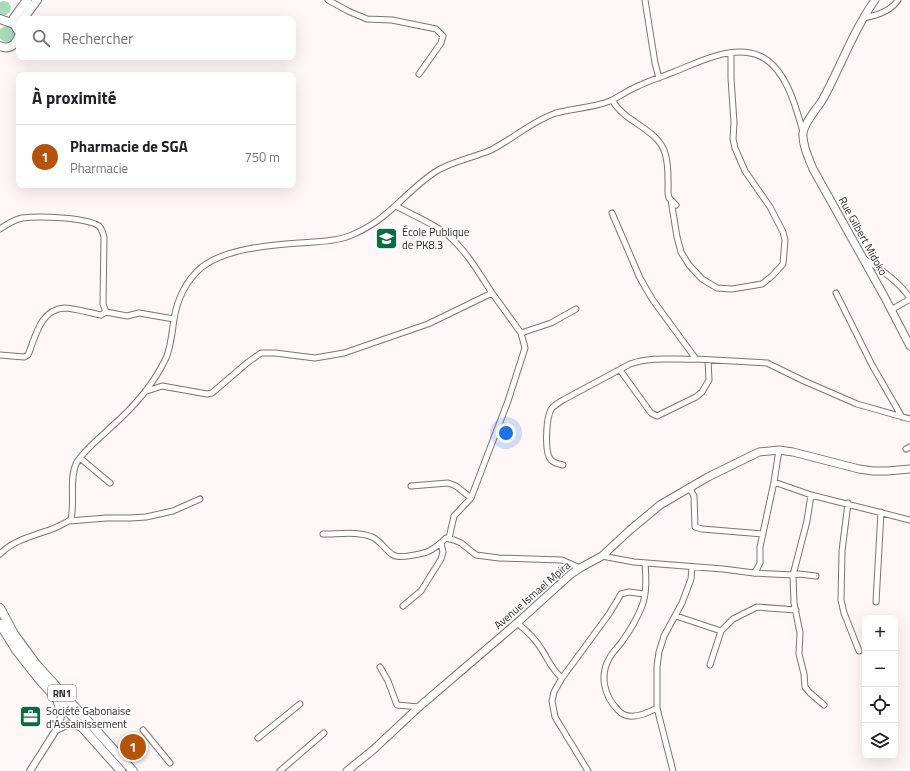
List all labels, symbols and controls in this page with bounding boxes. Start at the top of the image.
search box [16,16,296,60]
icon: search [30,27,52,49]
text: Rechercher [62,27,133,50]
text: À proximité [32,85,116,111]
text: Pharmacie de SGA [70,135,188,158]
text: 1 [41,147,49,167]
text: 750 m [244,147,280,167]
text: Pharmacie [70,158,128,178]
street label: Rue Gilbert Midoko [835,194,891,278]
place label: École Publique de PK8.3 [402,224,470,253]
school or university icon: École Publique de PK8.3 [374,225,400,251]
your location [496,423,516,443]
street label: Avenue Ismael Mpira [490,557,574,633]
map controls [862,615,898,759]
button: + [862,615,898,651]
button: − [862,651,898,687]
road number: RN1 [48,685,76,701]
button: locate [862,687,898,723]
place label: Société Gabonaise d'Assainissement [46,703,131,732]
office icon: Société Gabonaise d'Assainissement [17,704,43,730]
button: layers [862,723,898,759]
pin: 1 [120,732,146,762]

